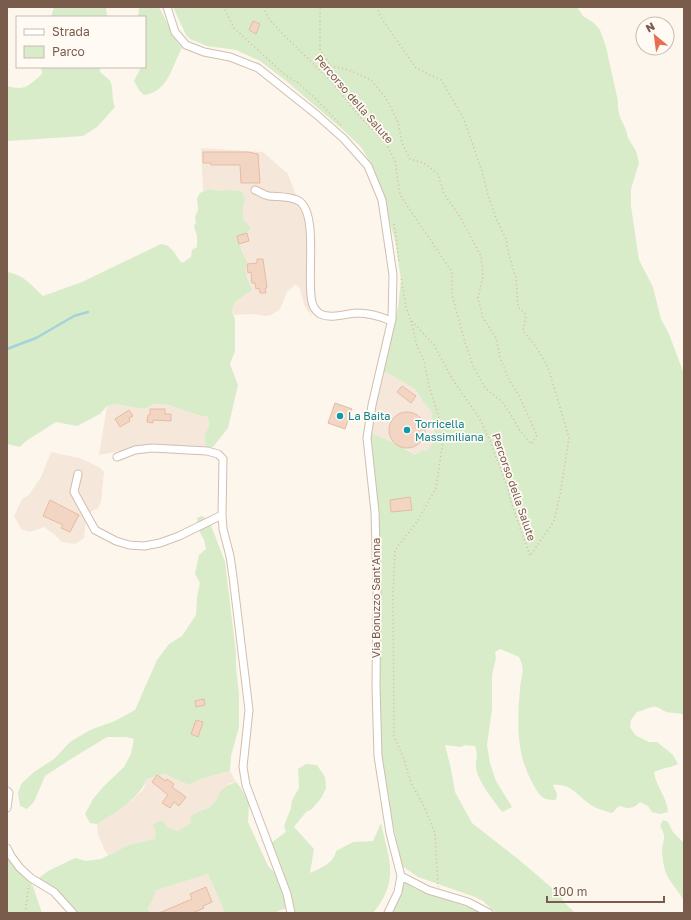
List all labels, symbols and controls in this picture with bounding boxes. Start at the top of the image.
legend [16,16,146,68]
north arrow [635,16,675,56]
text: N [643,19,657,35]
text: Strada [52,24,90,39]
text: Parco [52,44,85,59]
street label: Percorso della Salute [312,52,396,146]
place label: La Baita [348,409,391,422]
marker: La Baita [335,411,345,421]
place label: Torricella Massimiliana [415,417,484,443]
marker: Torricella Massimiliana [402,425,412,435]
street label: Percorso della Salute [490,431,539,542]
street label: Via Bonuzzo Sant'Anna [369,538,382,658]
scale bar [547,878,664,904]
text: 100 m [553,884,587,899]

